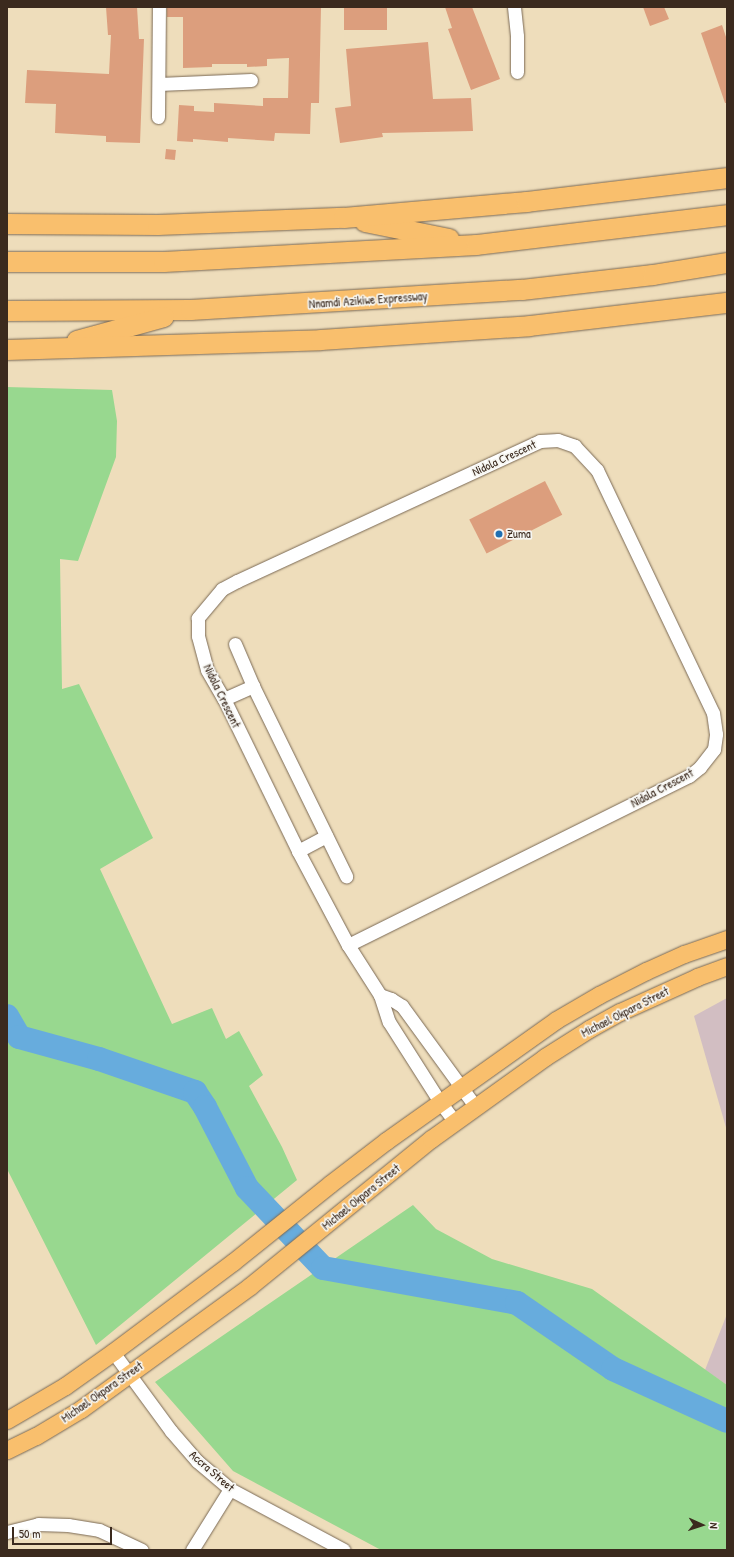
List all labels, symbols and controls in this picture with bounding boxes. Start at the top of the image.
street label: Nnamdi Azikiwe Expressway [308,289,428,311]
street label: Nidola Crescent [470,437,538,479]
place label: Zuma [507,527,531,541]
marker: Zuma [494,529,504,539]
street label: Nidola Crescent [200,662,244,730]
street label: Nidola Crescent [628,765,696,811]
street label: Michael Okpara Street [579,984,671,1040]
street label: Michael Okpara Street [319,1161,403,1233]
street label: Michael Okpara Street [58,1358,146,1426]
street label: Accra Street [186,1447,238,1495]
north arrow [682,1505,722,1545]
scale bar [14,1519,114,1545]
text: N [707,1522,721,1529]
text: 50 m [19,1525,40,1542]

